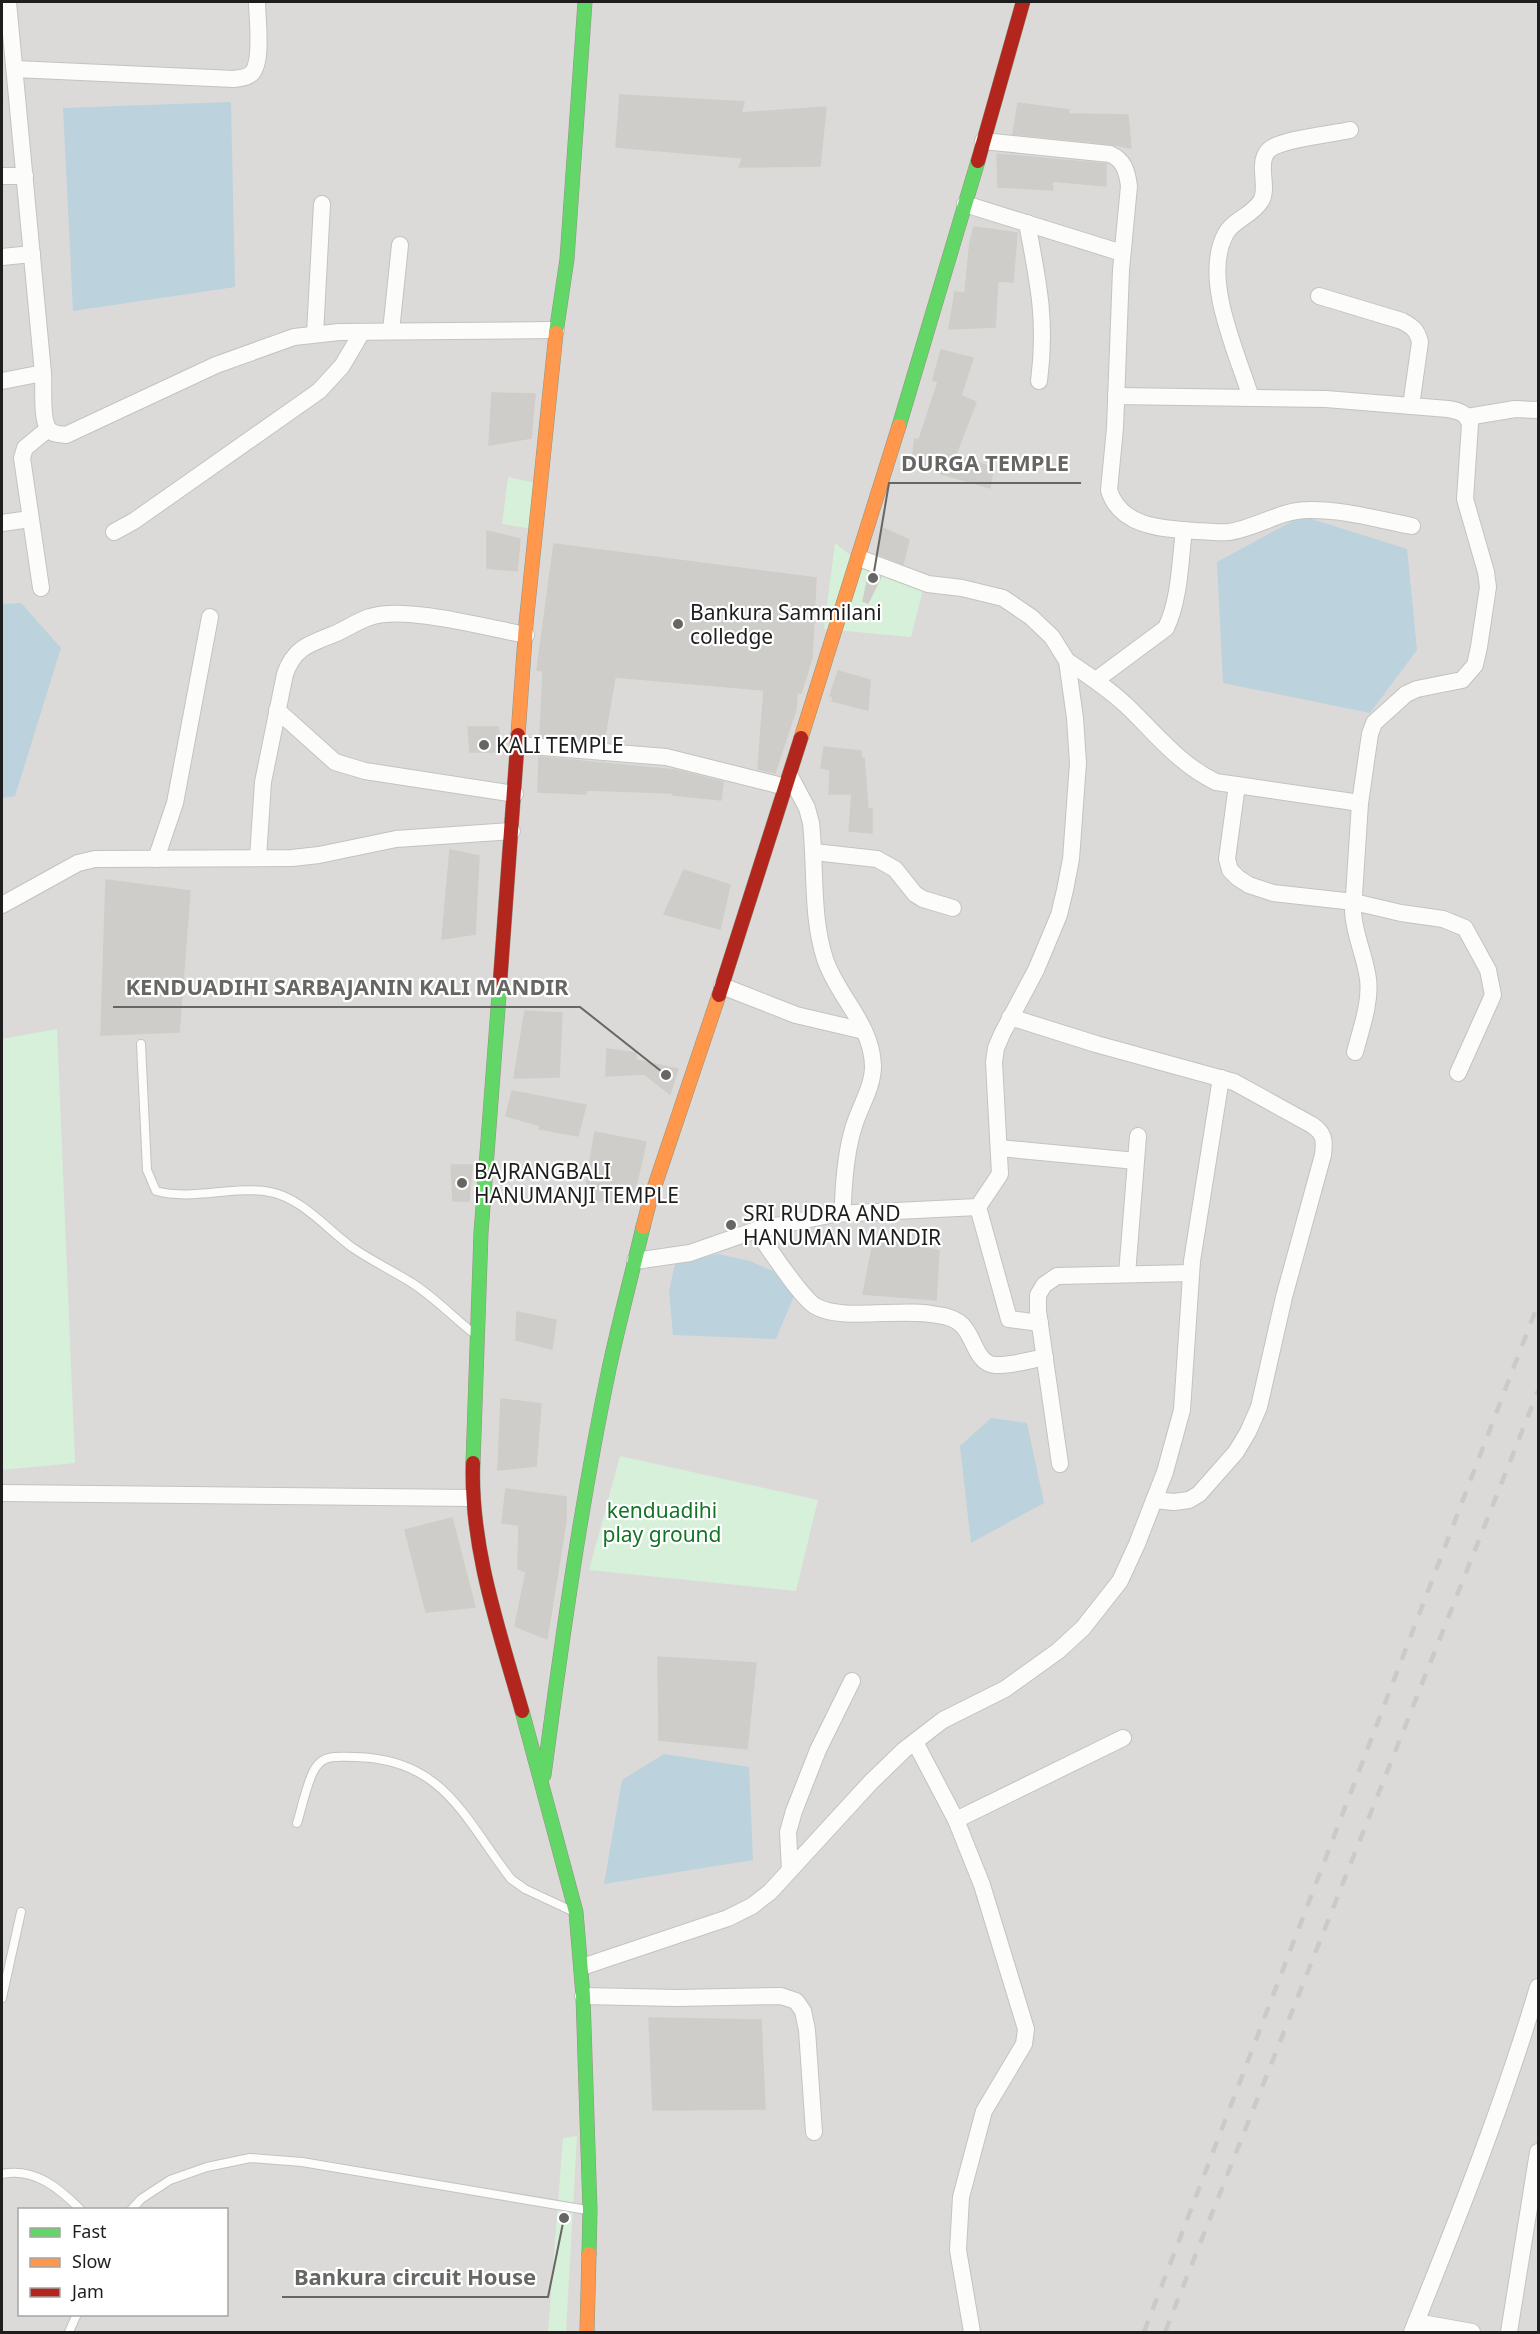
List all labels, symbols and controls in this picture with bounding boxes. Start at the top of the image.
callout: DURGA TEMPLE [889,443,1081,483]
text: DURGA TEMPLE [901,447,1069,477]
place label: Bankura Sammilani colledge [690,598,882,650]
marker: Bankura Sammilani colledge [671,617,685,631]
place label: KALI TEMPLE [496,731,624,759]
marker: KALI TEMPLE [477,738,491,752]
callout: KENDUADIHI SARBAJANIN KALI MANDIR [113,967,580,1007]
text: KENDUADIHI SARBAJANIN KALI MANDIR [126,971,569,1001]
place label: BAJRANGBALI HANUMANJI TEMPLE [474,1157,679,1209]
marker: BAJRANGBALI HANUMANJI TEMPLE [455,1176,469,1190]
place label: SRI RUDRA AND HANUMAN MANDIR [743,1199,941,1251]
marker: SRI RUDRA AND HANUMAN MANDIR [724,1218,738,1232]
park label: kenduadihi play ground [602,1496,722,1548]
legend [18,2208,228,2316]
text: Fast [72,2219,107,2243]
text: Slow [72,2249,111,2273]
callout: Bankura circuit House [282,2257,548,2297]
text: Bankura circuit House [294,2261,536,2291]
text: Jam [70,2279,104,2303]

